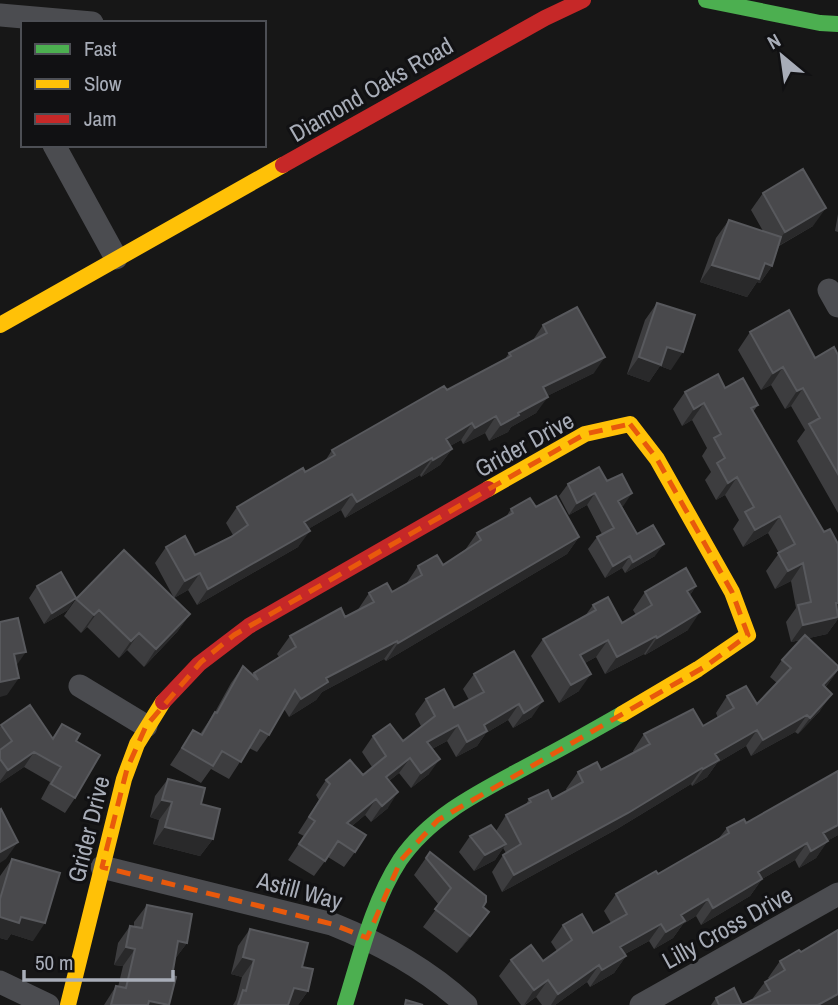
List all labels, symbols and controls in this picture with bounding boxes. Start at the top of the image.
legend [21,21,266,147]
north arrow [747,21,817,91]
text: N [763,27,785,55]
street label: Diamond Oaks Road [283,29,459,149]
text: Fast [84,34,117,63]
text: Slow [84,69,122,98]
text: Jam [84,104,117,133]
street label: Grider Drive [469,404,579,484]
street label: Grider Drive [59,773,117,885]
street label: Astill Way [253,863,346,917]
street label: Lilly Cross Drive [656,878,798,976]
scale bar [24,939,173,983]
text: 50 m [35,948,73,977]

